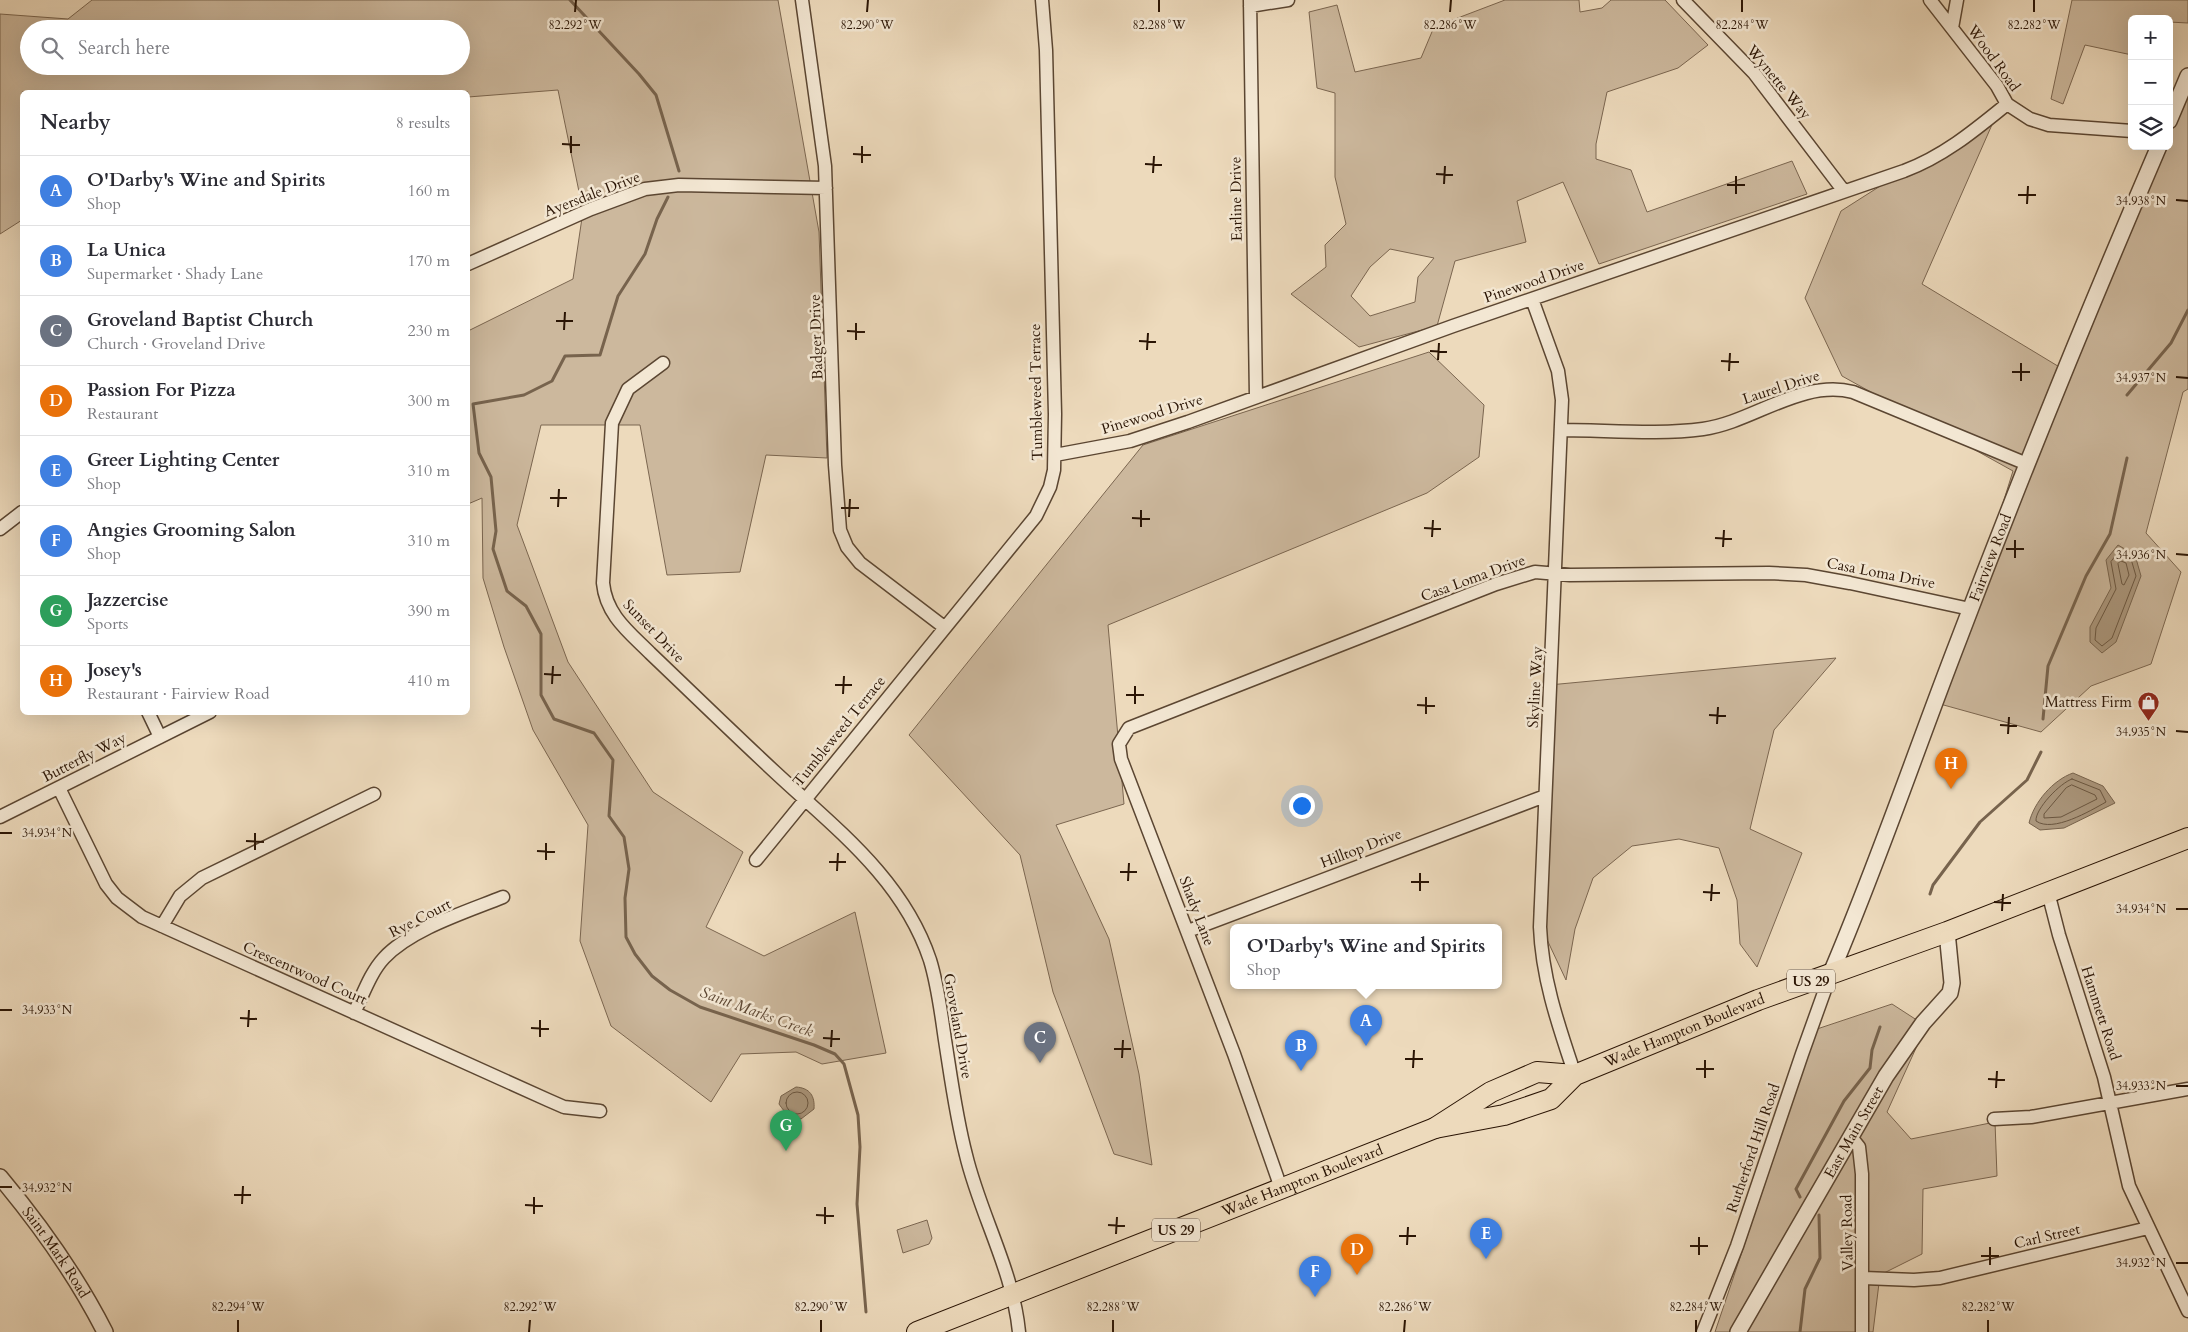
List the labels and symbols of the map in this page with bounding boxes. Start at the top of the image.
text: 82.292°W [548,17,602,33]
text: 82.290°W [840,17,894,33]
text: 82.288°W [1132,17,1186,33]
text: 82.286°W [1423,17,1477,33]
text: 82.284°W [1715,17,1769,33]
text: 82.282°W [2007,17,2061,33]
street label: Wood Road [1962,20,2025,95]
street label: Wynette Way [1741,40,1816,123]
street label: Earline Drive [1225,156,1247,242]
street label: Ayersdale Drive [541,166,643,221]
text: 34.938°N [2116,193,2167,209]
street label: Pinewood Drive [1481,254,1587,308]
street label: Badger Drive [805,294,827,380]
street label: Tumbleweed Terrace [1025,323,1047,461]
street label: Laurel Drive [1740,365,1822,409]
text: 34.937°N [2116,370,2167,386]
street label: Pinewood Drive [1099,389,1205,439]
street label: Fairview Road [1964,511,2016,604]
text: 34.936°N [2116,547,2167,563]
street label: Casa Loma Drive [1418,550,1528,606]
street label: Casa Loma Drive [1825,553,1937,593]
street label: Sunset Drive [619,595,690,667]
street label: Skyline Way [1523,646,1547,728]
street label: Tumbleweed Terrace [788,671,890,791]
shop icon: Mattress Firm [2136,690,2160,721]
place label: Mattress Firm [2045,692,2132,712]
text: 34.935°N [2116,724,2167,740]
street label: Butterfly Way [39,727,129,787]
pin: H [1935,748,1967,789]
your location [1289,793,1315,819]
street label: Hilltop Drive [1317,823,1405,873]
text: 34.934°N [22,825,73,841]
street label: Shady Lane [1175,873,1219,949]
street label: Rye Court [386,894,455,942]
text: 34.934°N [2116,901,2167,917]
street label: Crescentwood Court [240,937,370,1009]
street label: Hammett Road [2076,963,2126,1063]
road number: US 29 [1787,969,1835,992]
street label: Groveland Drive [939,972,977,1081]
water label: Saint Marks Creek [697,981,817,1043]
street label: Wade Hampton Boulevard [1600,988,1767,1072]
text: 34.933°N [22,1002,73,1018]
pin: A [1350,1005,1382,1046]
pin: C [1024,1022,1056,1063]
pin: B [1285,1030,1317,1071]
text: 34.933°N [2116,1078,2167,1094]
street label: Rutherford Hill Road [1721,1081,1785,1215]
street label: East Main Street [1819,1082,1888,1182]
pin: G [770,1110,802,1151]
street label: Wade Hampton Boulevard [1218,1140,1386,1221]
text: 34.932°N [22,1180,73,1196]
street label: Valley Road [1836,1194,1858,1272]
street label: Saint Mark Road [18,1203,94,1302]
road number: US 29 [1152,1218,1200,1242]
pin: E [1470,1218,1502,1259]
street label: Carl Street [2012,1219,2082,1253]
pin: D [1341,1234,1373,1275]
text: 34.932°N [2116,1255,2167,1271]
pin: F [1299,1256,1331,1297]
text: 82.294°W [211,1299,265,1315]
text: 82.292°W [503,1299,557,1315]
text: 82.290°W [794,1299,848,1315]
text: 82.288°W [1086,1299,1140,1315]
text: 82.286°W [1378,1299,1432,1315]
text: 82.284°W [1669,1299,1723,1315]
text: 82.282°W [1961,1299,2015,1315]

